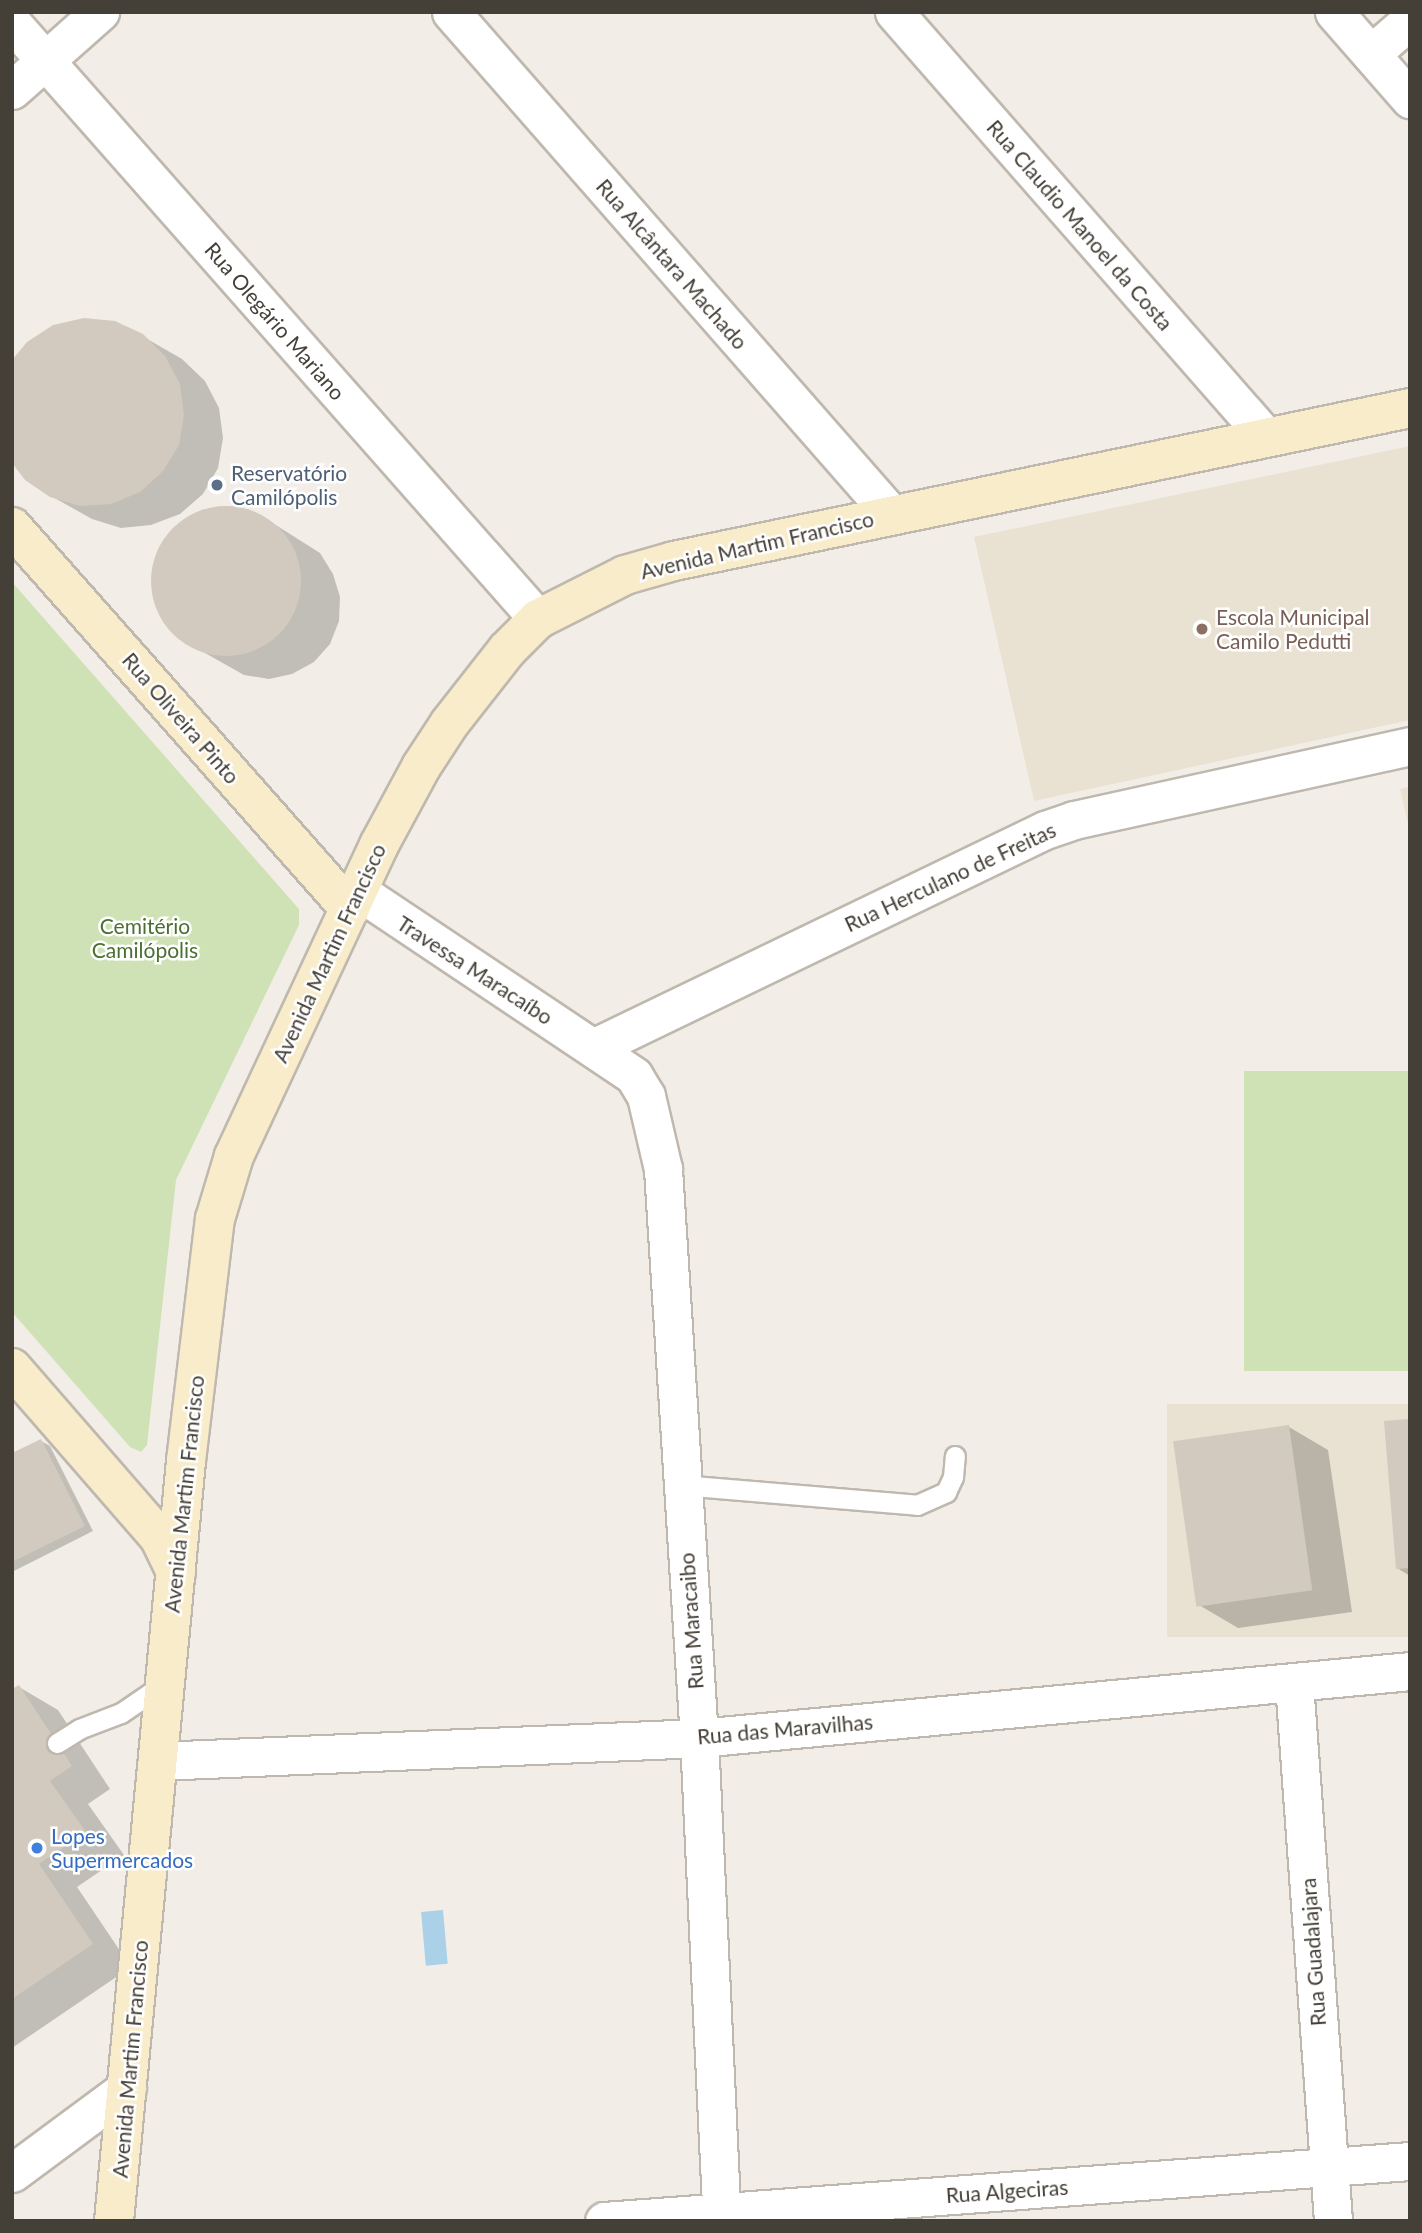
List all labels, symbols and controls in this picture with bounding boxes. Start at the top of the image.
street label: Rua Claudio Manoel da Costa [982,115,1178,335]
street label: Rua Alcântara Machado [591,173,753,355]
street label: Rua Olegário Mariano [200,237,350,405]
place label: Reservatório Camilópolis [231,460,347,510]
marker: Reservatório Camilópolis [209,477,225,493]
street label: Avenida Martim Francisco [638,506,876,584]
place label: Escola Municipal Camilo Pedutti [1216,604,1370,654]
marker: Escola Municipal Camilo Pedutti [1194,621,1210,637]
street label: Rua Oliveira Pinto [117,647,245,789]
street label: Rua Herculano de Freitas [840,817,1060,937]
street label: Avenida Martim Francisco [267,840,391,1066]
street label: Travessa Maracaíbo [392,910,558,1030]
park label: Cemitério Camilópolis [92,913,198,963]
street label: Avenida Martim Francisco [159,1374,209,1614]
street label: Rua Maracaibo [674,1552,708,1690]
street label: Rua das Maravilhas [696,1709,874,1749]
place label: Lopes Supermercados [51,1823,193,1873]
marker: Lopes Supermercados [29,1840,45,1856]
street label: Rua Guadalajara [1295,1877,1331,2027]
street label: Avenida Martim Francisco [107,1939,153,2179]
street label: Rua Algeciras [945,2174,1069,2208]

